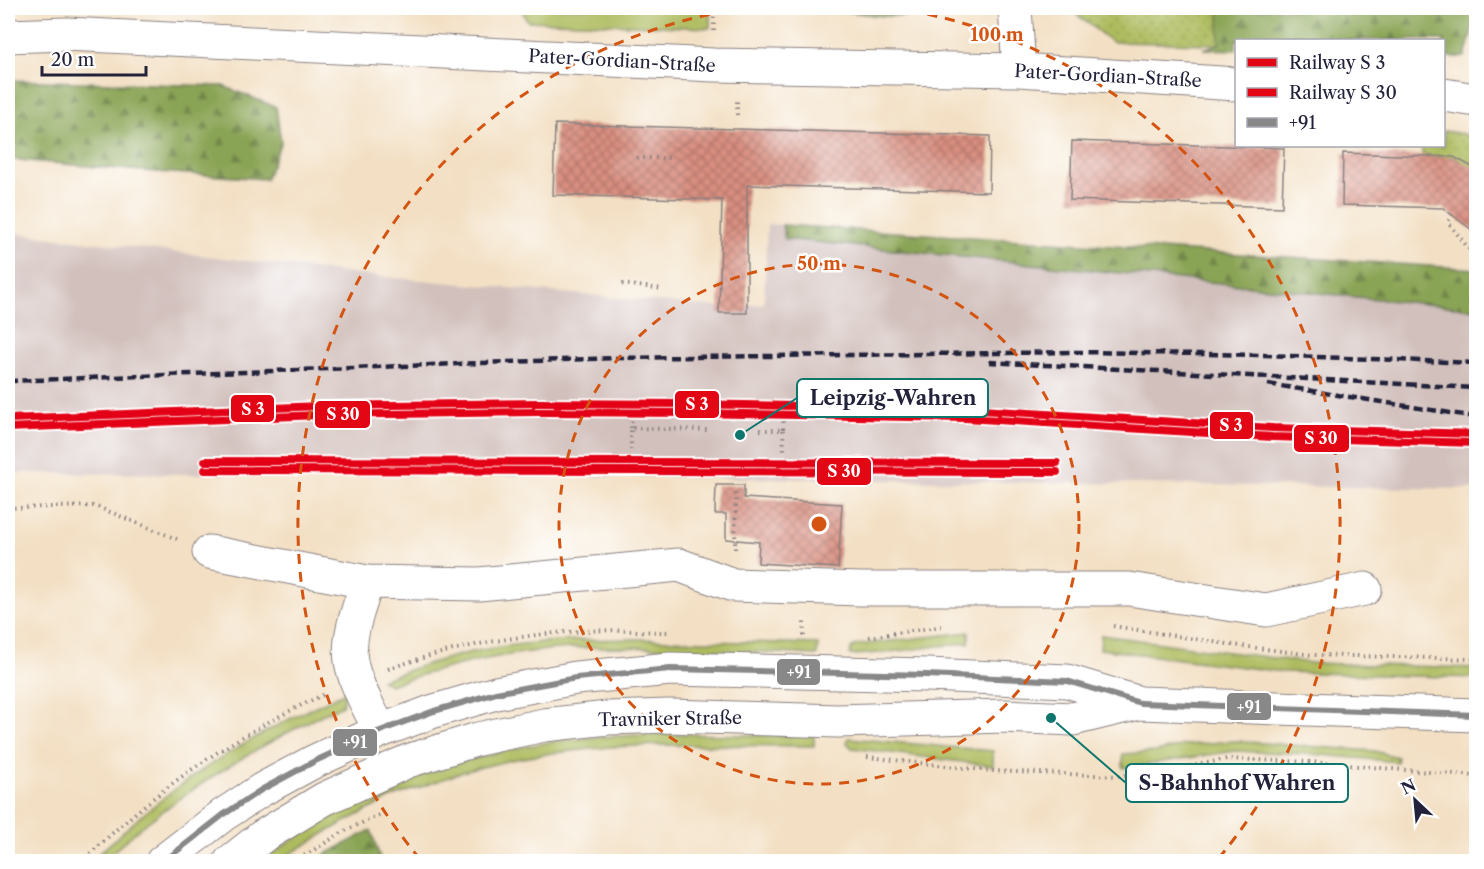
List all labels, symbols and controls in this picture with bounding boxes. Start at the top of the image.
text: 100 m [970,24,1024,46]
scale bar [42,39,146,77]
legend [1235,39,1445,147]
street label: Pater-Gordian-Straße [528,45,716,77]
text: 20 m [51,49,95,71]
text: Railway S 3 [1289,52,1385,74]
street label: Pater-Gordian-Straße [1014,60,1202,92]
text: Railway S 30 [1289,82,1397,104]
text: +91 [1289,112,1316,134]
text: 50 m [797,253,841,275]
callout: Leipzig-Wahren [797,379,988,417]
text: Leipzig-Wahren [810,386,977,410]
line badge: S 3 [674,390,720,419]
line badge: S 3 [230,394,275,423]
text: S 3 [685,394,709,414]
text: S 3 [241,399,265,419]
line badge: S 30 [314,400,371,429]
text: S 30 [326,404,360,424]
line badge: S 3 [1209,411,1254,440]
text: S 3 [1219,415,1243,435]
line badge: S 30 [1293,424,1350,453]
text: S 30 [1304,428,1338,448]
line badge: S 30 [816,457,872,486]
text: S 30 [827,461,861,481]
centre of rings [809,514,829,534]
line badge: +91 [776,658,821,686]
text: +91 [787,662,812,682]
line badge: +91 [1226,692,1272,721]
text: +91 [1237,697,1262,717]
street label: Travniker Straße [598,707,742,731]
line badge: +91 [332,728,378,757]
text: +91 [343,732,368,752]
callout: S-Bahnhof Wahren [1126,764,1348,802]
north arrow [1385,770,1445,830]
text: S-Bahnhof Wahren [1139,771,1336,795]
text: N [1398,774,1419,799]

